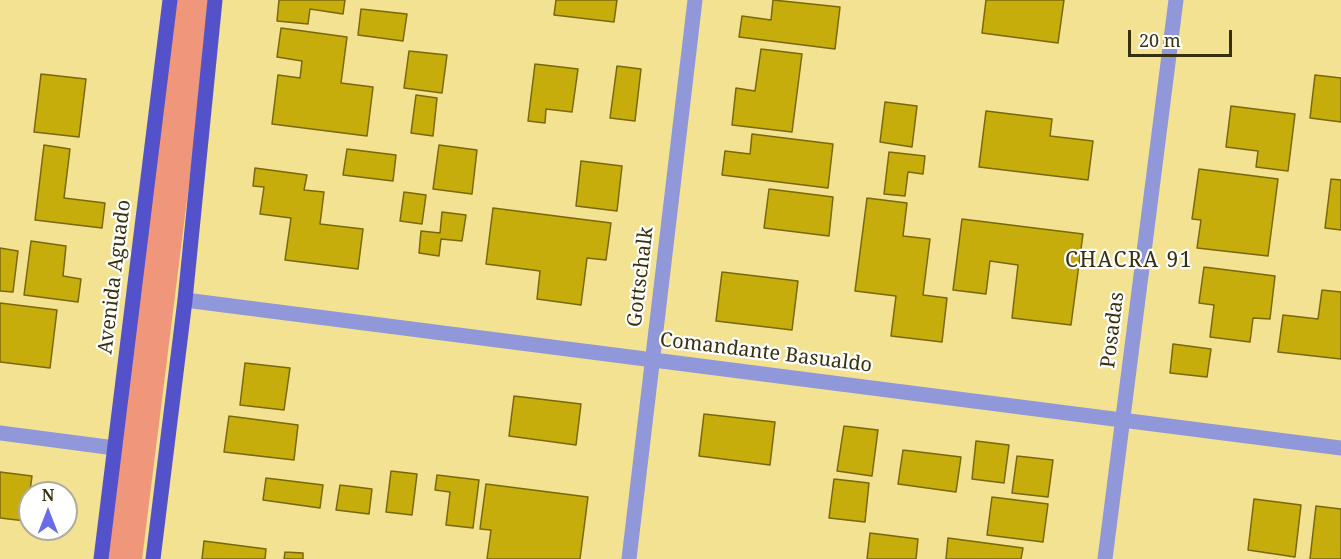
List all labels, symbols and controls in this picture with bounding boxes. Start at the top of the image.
scale bar [1131,18,1234,56]
text: 20 m [1139,28,1181,52]
street label: Avenida Aguado [94,198,136,356]
street label: Gottschalk [623,226,659,328]
district label: CHACRA 91 [1065,248,1193,274]
street label: Posadas [1096,291,1130,369]
street label: Comandante Basualdo [659,328,873,378]
north arrow [18,481,78,541]
text: N [42,484,54,506]

